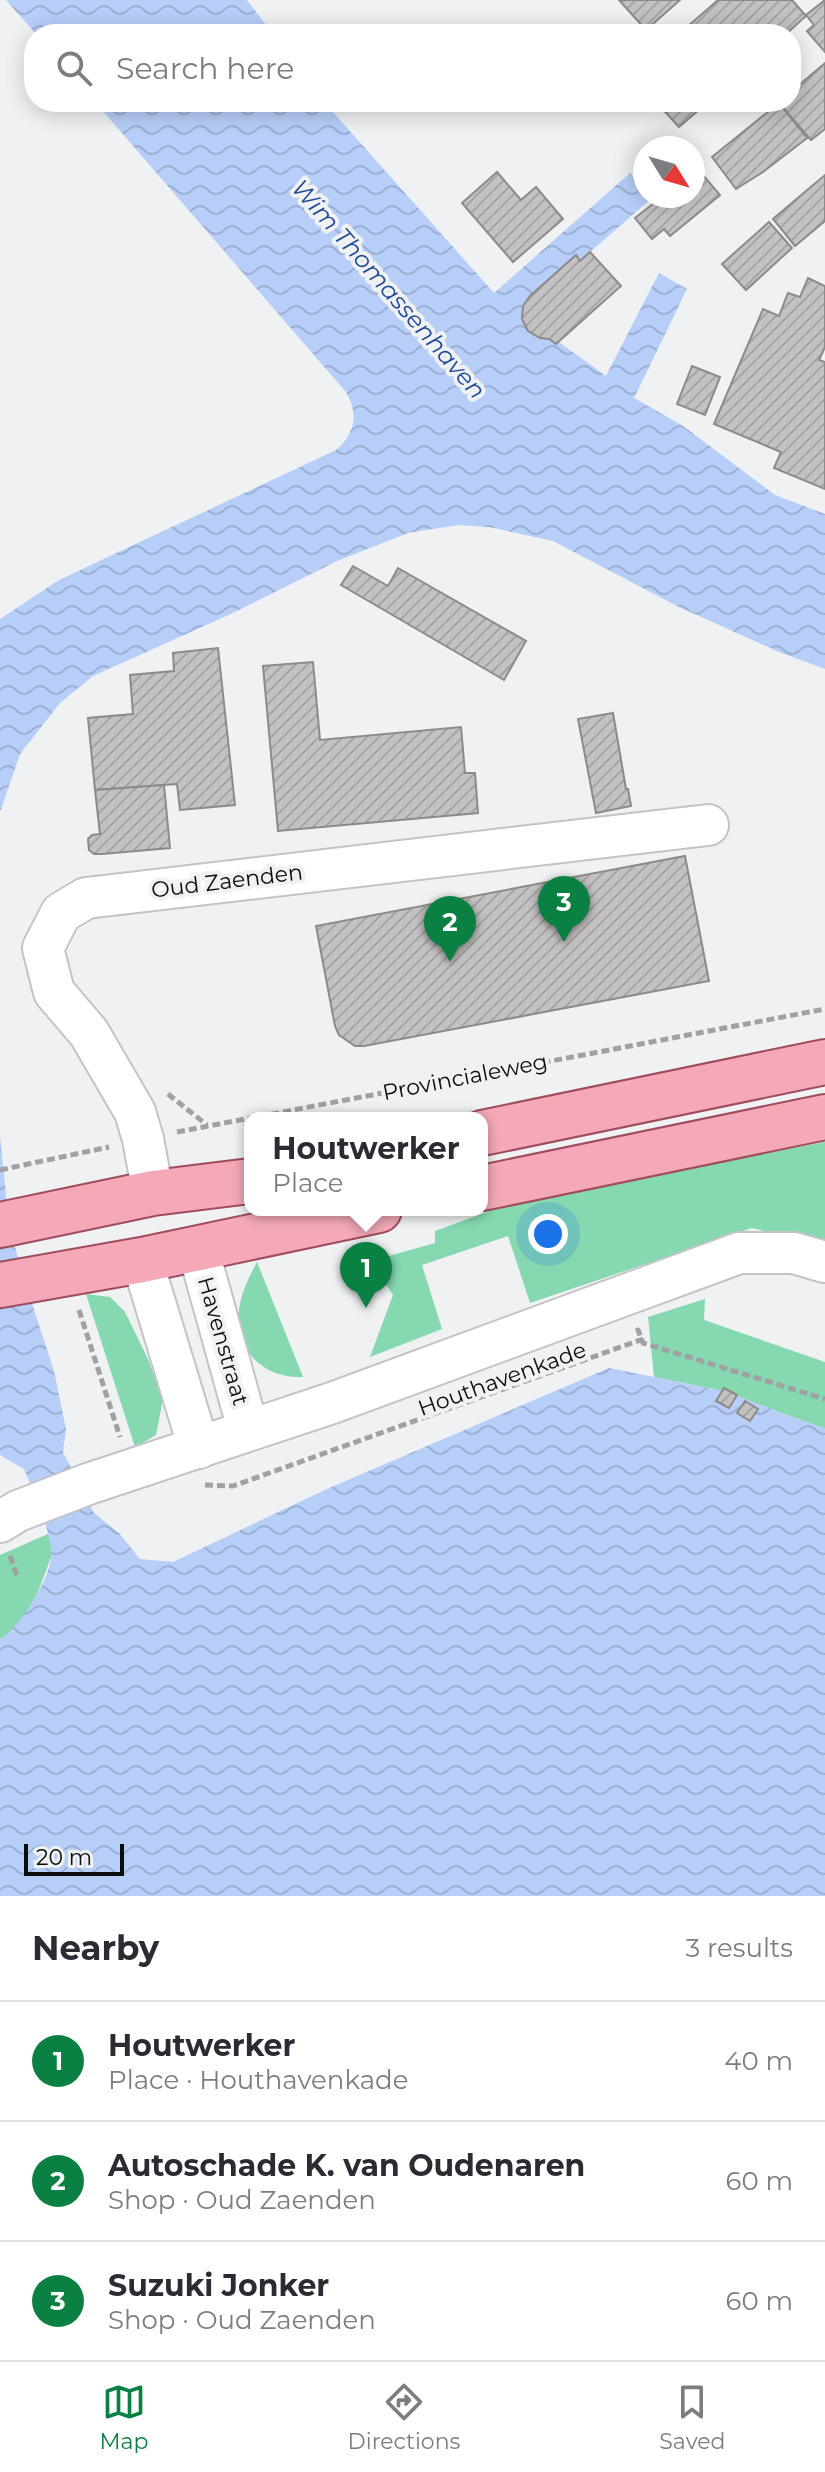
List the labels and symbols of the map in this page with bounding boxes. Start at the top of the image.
north arrow [633,136,705,208]
water label: Wim Thomassenhaven [286,174,492,404]
street label: Oud Zaenden [150,858,304,904]
pin: 3 [538,876,590,942]
pin: 2 [424,896,476,962]
street label: Provincialeweg [380,1048,550,1106]
your location [528,1214,568,1254]
pin: 1 [340,1242,392,1308]
street label: Havenstraat [192,1273,254,1409]
street label: Houthavenkade [414,1336,590,1422]
scale bar [24,1840,124,1876]

